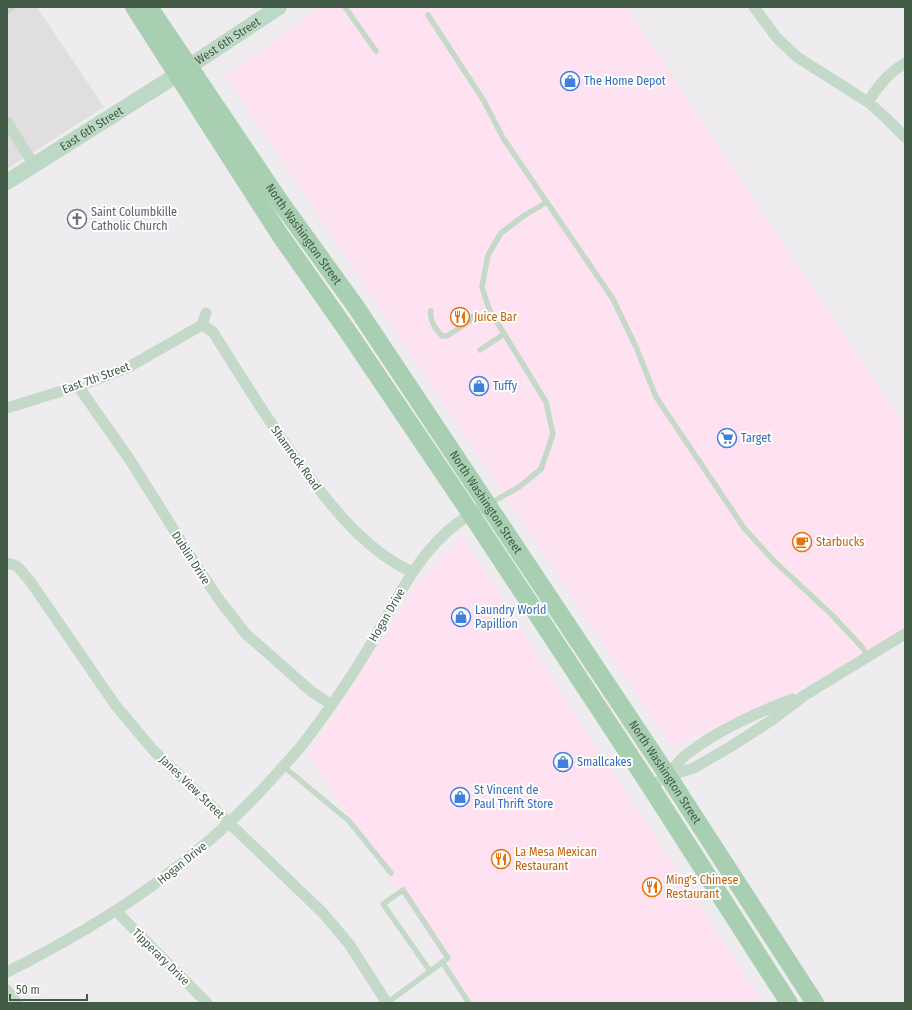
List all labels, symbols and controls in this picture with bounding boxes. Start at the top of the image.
street label: West 6th Street [192,14,263,67]
shop icon: The Home Depot [559,70,581,92]
place label: The Home Depot [584,74,666,88]
street label: East 6th Street [57,104,126,154]
street label: North Washington Street [263,181,345,287]
place label: Saint Columbkille Catholic Church [91,205,177,233]
church icon: Saint Columbkille Catholic Church [66,208,88,230]
restaurant icon: Juice Bar [449,306,471,328]
place label: Juice Bar [474,310,518,324]
street label: East 7th Street [60,359,132,397]
shop icon: Tuffy [468,375,490,397]
place label: Tuffy [493,379,518,393]
street label: Shamrock Road [268,423,324,493]
supermarket icon: Target [716,427,738,449]
place label: Target [741,431,771,445]
street label: North Washington Street [447,448,525,556]
street label: Dublin Drive [169,529,213,587]
cafe icon: Starbucks [791,531,813,553]
place label: Starbucks [816,535,864,549]
street label: Hogan Drive [366,586,408,644]
place label: Laundry World Papillion [475,603,546,631]
shop icon: Laundry World Papillion [450,606,472,628]
street label: North Washington Street [626,718,704,826]
shop icon: Smallcakes [552,751,574,773]
street label: Janes View Street [157,753,227,821]
place label: Smallcakes [577,755,632,769]
place label: St Vincent de Paul Thrift Store [474,783,553,811]
shop icon: St Vincent de Paul Thrift Store [449,786,471,808]
street label: Hogan Drive [154,839,210,887]
place label: La Mesa Mexican Restaurant [515,845,597,873]
restaurant icon: La Mesa Mexican Restaurant [490,848,512,870]
place label: Ming's Chinese Restaurant [666,873,738,901]
restaurant icon: Ming's Chinese Restaurant [641,876,663,898]
street label: Tipperary Drive [130,926,192,988]
scale bar [10,976,87,1002]
text: 50 m [16,983,40,997]

